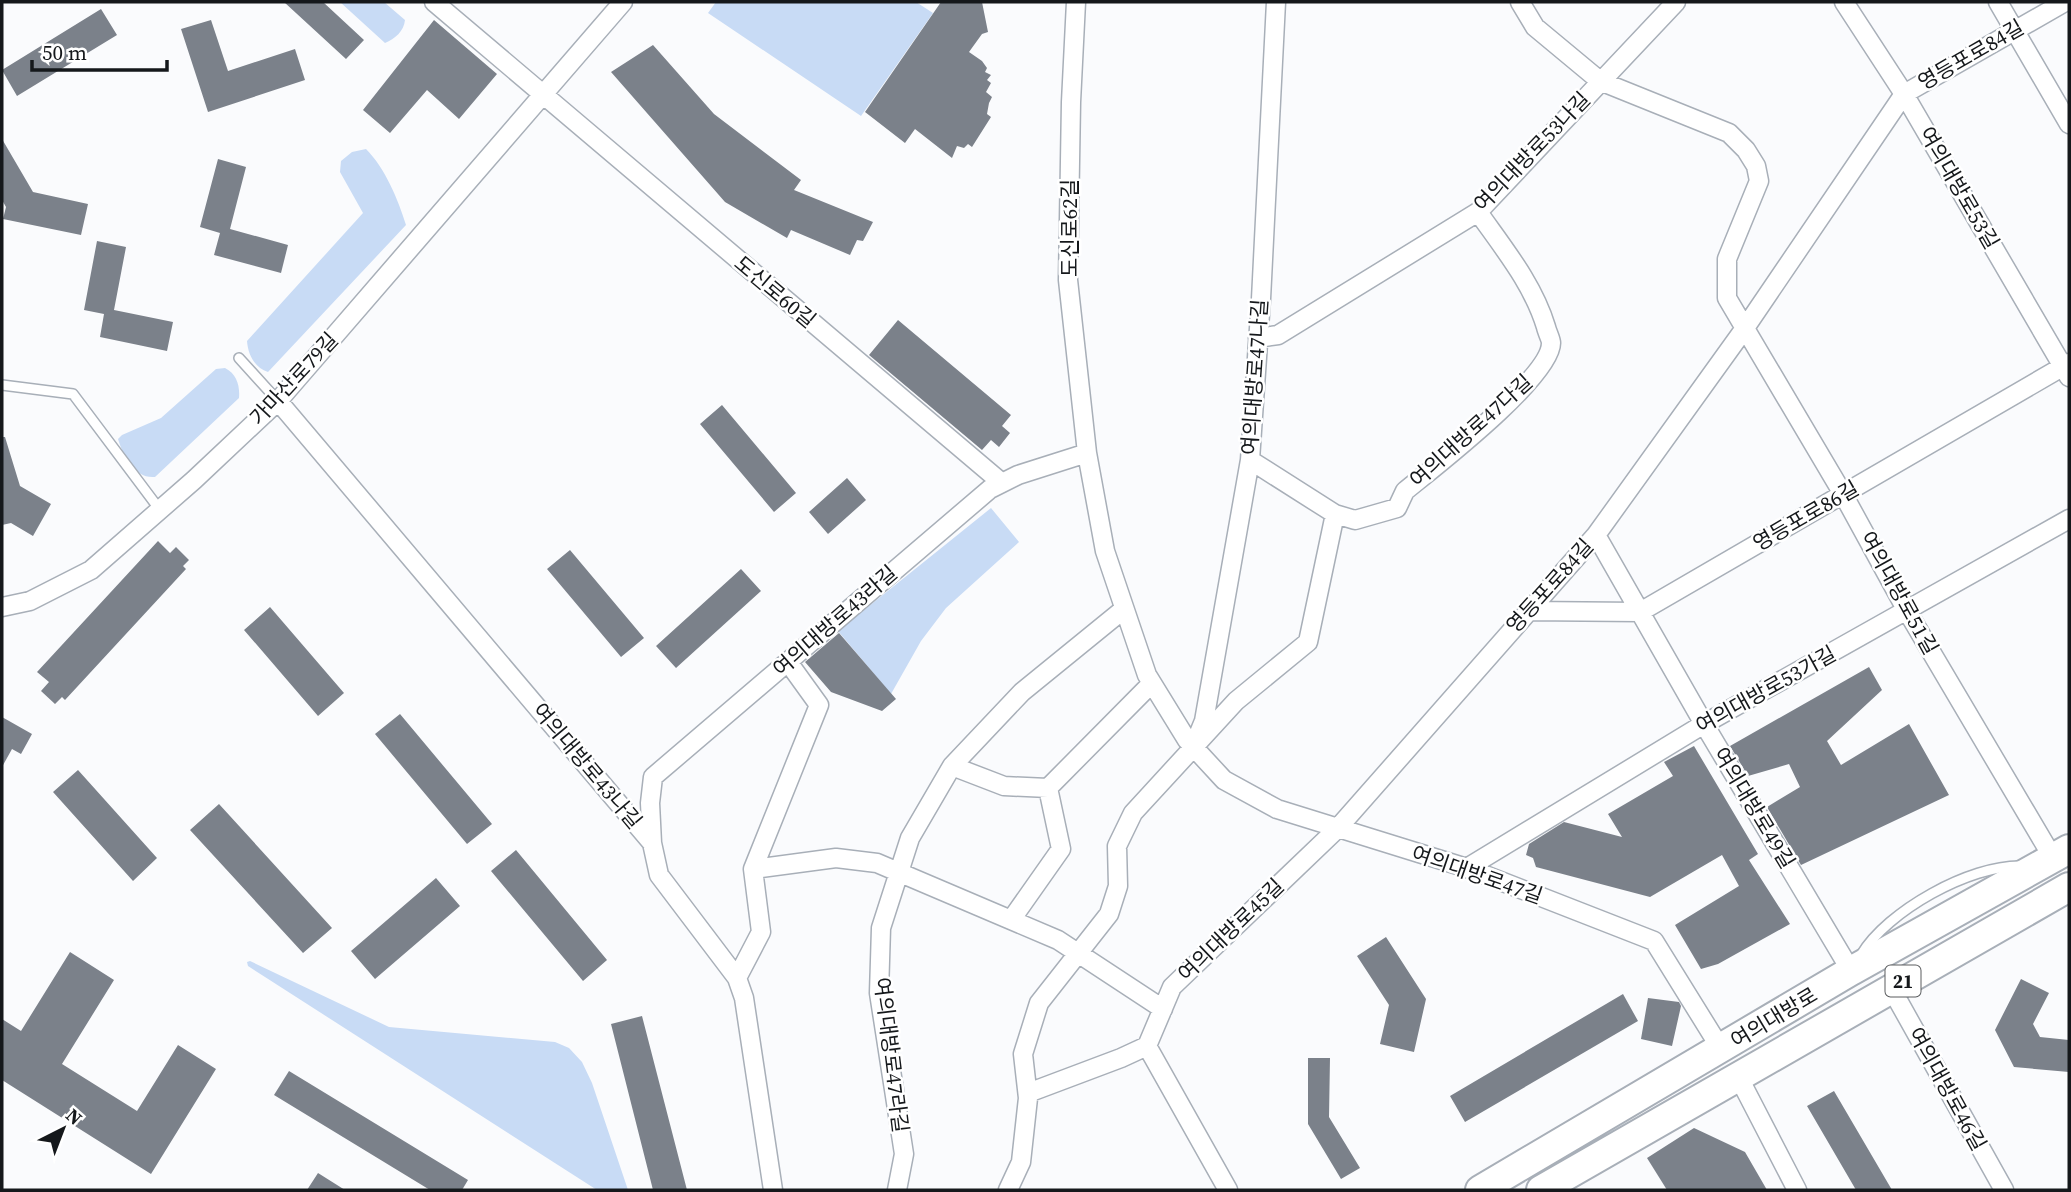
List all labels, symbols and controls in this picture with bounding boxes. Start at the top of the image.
street label: 영등포로84길 [1913,13,2029,97]
scale bar [32,28,166,72]
text: 50 m [42,38,87,67]
street label: 여의대방로53나길 [1467,85,1596,218]
street label: 여의대방로53길 [1913,121,2006,254]
street label: 도신로62길 [1055,179,1084,277]
street label: 도신로60길 [728,249,822,334]
street label: 여의대방로47나길 [1235,298,1274,456]
street label: 가마산로79길 [243,326,344,432]
street label: 여의대방로47다길 [1403,368,1538,494]
street label: 영등포로86길 [1748,474,1864,558]
street label: 여의대방로51길 [1854,526,1945,660]
street label: 영등포로84길 [1500,532,1600,639]
street label: 여의대방로43라길 [766,558,903,683]
street label: 여의대방로53가길 [1690,639,1841,740]
street label: 여의대방로43나길 [526,697,649,835]
street label: 여의대방로49길 [1707,742,1802,874]
street label: 여의대방로47길 [1408,839,1547,911]
street label: 여의대방로45길 [1171,872,1290,988]
road number: 21 [1885,965,1920,996]
street label: 여의대방로47라길 [868,976,915,1134]
street label: 여의대방로 [1725,980,1823,1055]
street label: 여의대방로46길 [1902,1022,1993,1156]
north arrow [28,1094,98,1164]
text: N [61,1102,88,1131]

